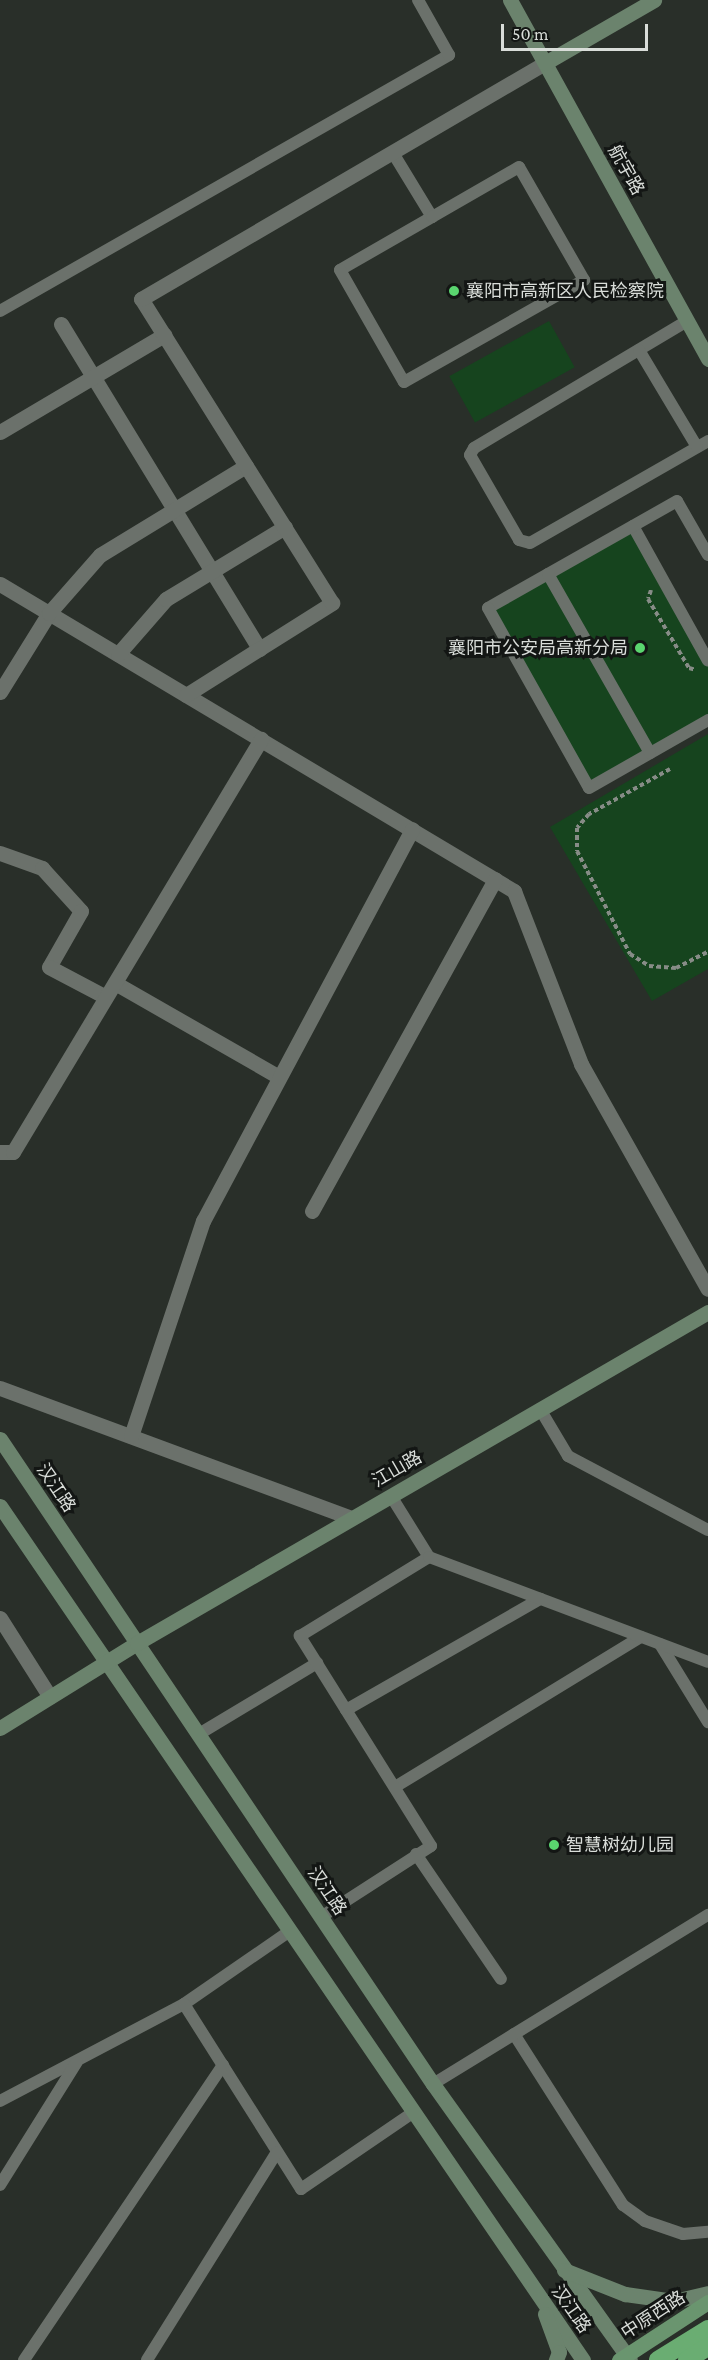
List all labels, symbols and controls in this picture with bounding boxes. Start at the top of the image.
scale bar [504,12,651,50]
text: 50 m [512,24,549,44]
street label: 航宇路 [603,141,649,199]
place label: 襄阳市高新区人民检察院 [466,280,664,302]
marker: 襄阳市高新区人民检察院 [447,284,461,298]
place label: 襄阳市公安局高新分局 [448,637,628,659]
marker: 襄阳市公安局高新分局 [633,641,647,655]
street label: 江山路 [368,1446,426,1492]
street label: 汉江路 [32,1460,80,1516]
place label: 智慧树幼儿园 [566,1834,674,1856]
marker: 智慧树幼儿园 [547,1838,561,1852]
street label: 汉江路 [303,1863,351,1919]
street label: 汉江路 [547,2281,595,2337]
street label: 中原西路 [617,2286,689,2344]

